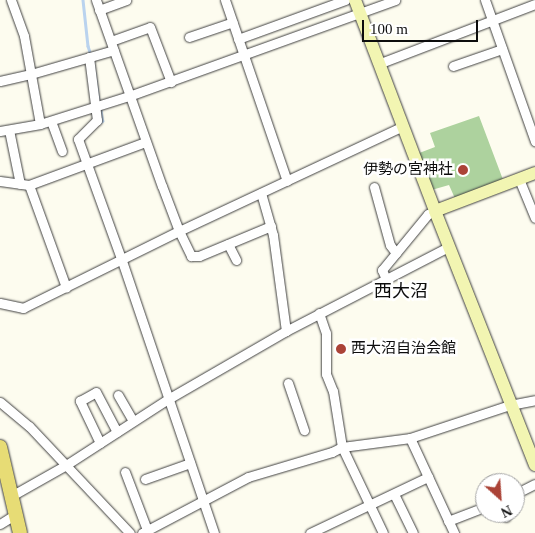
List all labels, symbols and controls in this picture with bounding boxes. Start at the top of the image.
scale bar [365,10,481,42]
text: 100 m [370,21,408,37]
place label: 伊勢の宮神社 [363,161,453,179]
marker: 伊勢の宮神社 [457,164,469,176]
district label: 西大沼 [374,280,428,302]
place label: 西大沼自治会館 [351,340,456,358]
marker: 西大沼自治会館 [335,343,347,355]
north arrow [475,473,525,523]
text: N [499,502,514,520]

